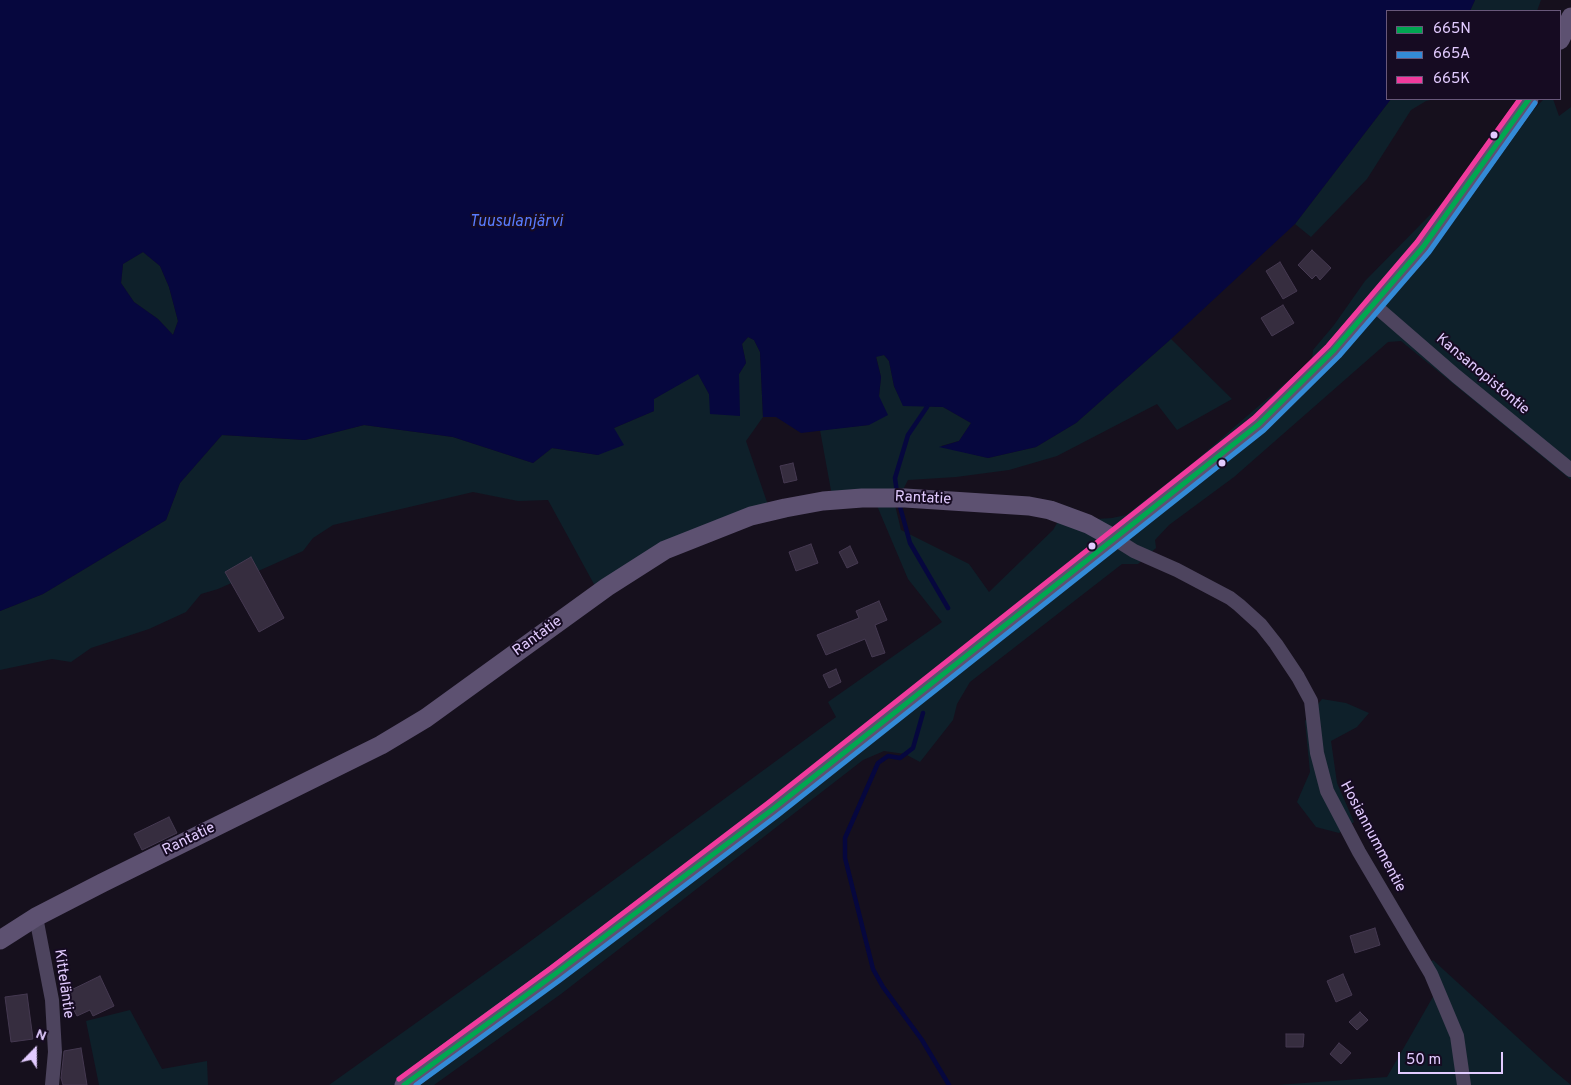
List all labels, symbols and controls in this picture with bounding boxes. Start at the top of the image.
legend [1386,10,1561,100]
text: 665N [1433,20,1471,39]
text: 665A [1433,45,1470,64]
text: 665K [1433,70,1470,89]
unlabelled marker [1489,130,1499,140]
water label: Tuusulanjärvi [469,213,563,233]
street label: Kansanopistontie [1432,331,1532,419]
unlabelled marker [1217,458,1227,468]
street label: Rantatie [894,489,952,509]
unlabelled marker [1087,541,1097,551]
street label: Rantatie [510,613,566,661]
street label: Hosiannummentie [1335,779,1409,895]
street label: Rantatie [160,820,218,860]
street label: Kitteläntie [49,948,77,1020]
north arrow [10,1025,60,1075]
text: N [33,1026,49,1045]
scale bar [1401,1042,1506,1074]
text: 50 m [1406,1051,1441,1070]

